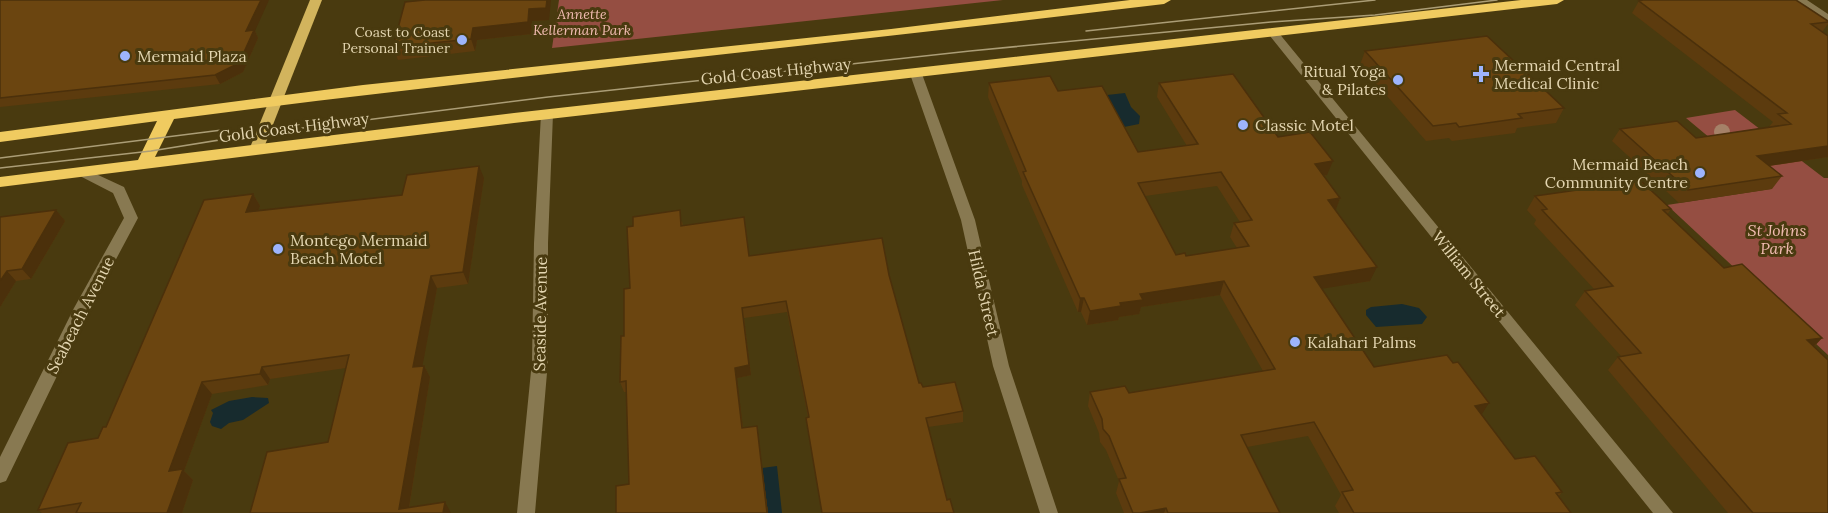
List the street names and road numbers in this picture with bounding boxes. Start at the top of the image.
street label: Gold Coast Highway [700,53,853,89]
street label: Gold Coast Highway [218,108,371,146]
street label: William Street [1428,227,1510,322]
street label: Hilda Street [964,248,1004,339]
street label: Seabeach Avenue [42,253,118,377]
street label: Seaside Avenue [529,256,551,371]

